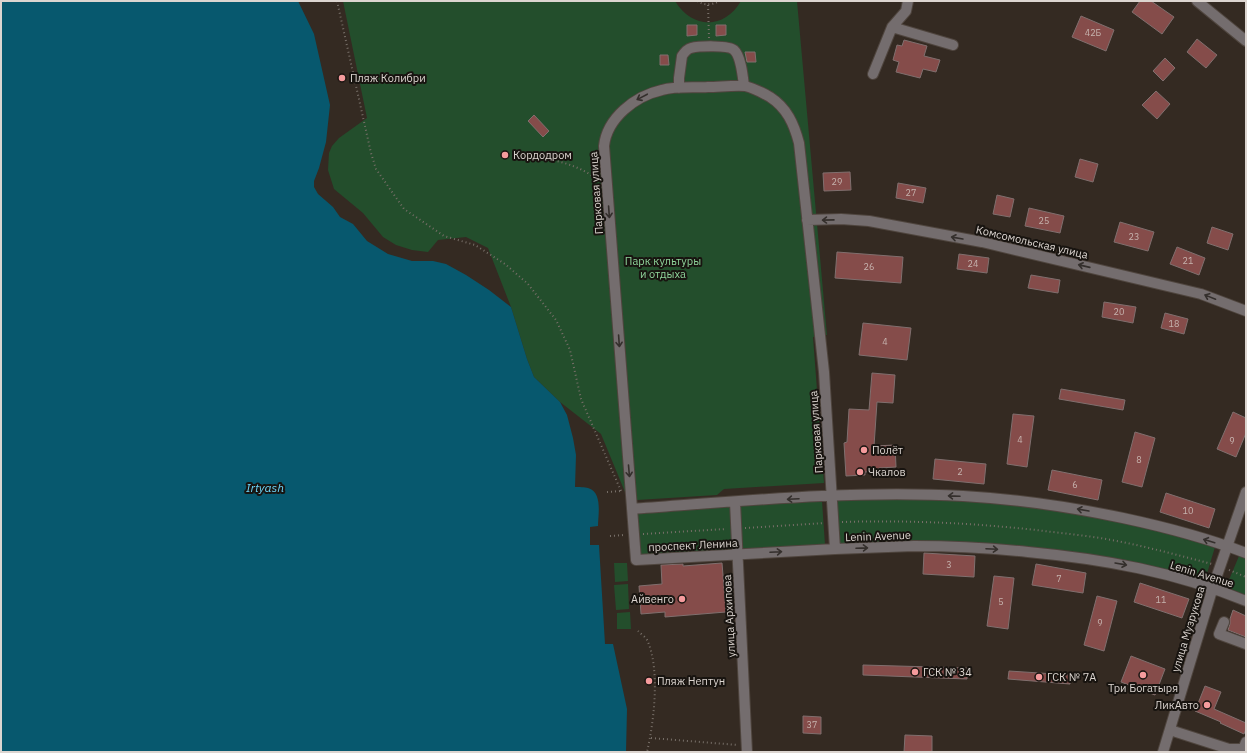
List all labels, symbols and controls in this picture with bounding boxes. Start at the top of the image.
house number: 42Б [1085,27,1102,38]
place label: Пляж Колибри [350,71,426,85]
marker: Пляж Колибри [337,73,347,83]
one-way arrow [636,94,648,102]
place label: Кордодром [513,148,572,162]
marker: Кордодром [500,150,510,160]
street label: Парковая улица [586,151,606,235]
house number: 29 [832,176,842,187]
house number: 27 [906,187,916,198]
one-way arrow [605,205,613,218]
house number: 25 [1039,215,1049,226]
one-way arrow [822,216,835,224]
street label: Комсомольская улица [975,222,1089,262]
house number: 23 [1129,231,1139,242]
one-way arrow [951,233,964,241]
park label: Парк культуры и отдыха [625,254,701,281]
house number: 21 [1183,255,1193,266]
house number: 24 [968,258,978,269]
house number: 26 [864,261,874,272]
one-way arrow [1077,262,1090,269]
one-way arrow [1204,293,1216,300]
house number: 20 [1114,306,1124,317]
house number: 18 [1169,318,1179,329]
one-way arrow [615,334,622,347]
house number: 4 [882,336,888,347]
street label: Парковая улица [806,390,826,474]
house number: 4 [1017,434,1023,445]
house number: 9 [1229,435,1235,446]
place label: Полёт [872,443,903,457]
marker: Полёт [859,445,869,455]
house number: 8 [1136,454,1142,465]
one-way arrow [625,464,633,477]
place label: Чкалов [868,465,906,479]
house number: 2 [957,466,963,477]
marker: Чкалов [855,467,865,477]
house number: 6 [1072,479,1078,490]
water label: Irtyash [246,480,284,495]
one-way arrow [948,492,961,499]
one-way arrow [787,495,800,502]
house number: 10 [1183,505,1193,516]
one-way arrow [1077,506,1090,514]
street label: Lenin Avenue [845,528,911,544]
street label: проспект Ленина [648,536,738,554]
one-way arrow [1203,537,1216,544]
one-way arrow [855,545,868,552]
one-way arrow [985,545,998,552]
one-way arrow [769,549,782,556]
street label: Lenin Avenue [1168,558,1236,590]
house number: 3 [946,559,952,570]
one-way arrow [1114,560,1127,568]
house number: 7 [1056,573,1062,584]
street label: улица Архипова [720,574,738,658]
street label: улица Музрукова [1168,584,1208,674]
place label: Айвенго [631,592,674,606]
marker: Айвенго [677,594,687,604]
house number: 11 [1156,594,1166,605]
house number: 5 [998,596,1004,607]
house number: 9 [1097,617,1103,628]
place label: ГСК № 34 [923,665,972,679]
marker: ГСК № 34 [910,667,920,677]
place label: ГСК № 7А [1047,670,1096,684]
marker: Три Богатыря [1138,670,1148,680]
marker: ГСК № 7А [1034,672,1044,682]
place label: Пляж Нептун [657,674,725,688]
marker: Пляж Нептун [644,676,654,686]
place label: Три Богатыря [1108,681,1178,695]
place label: ЛикАвто [1155,698,1199,712]
marker: ЛикАвто [1202,700,1212,710]
house number: 37 [807,719,817,730]

